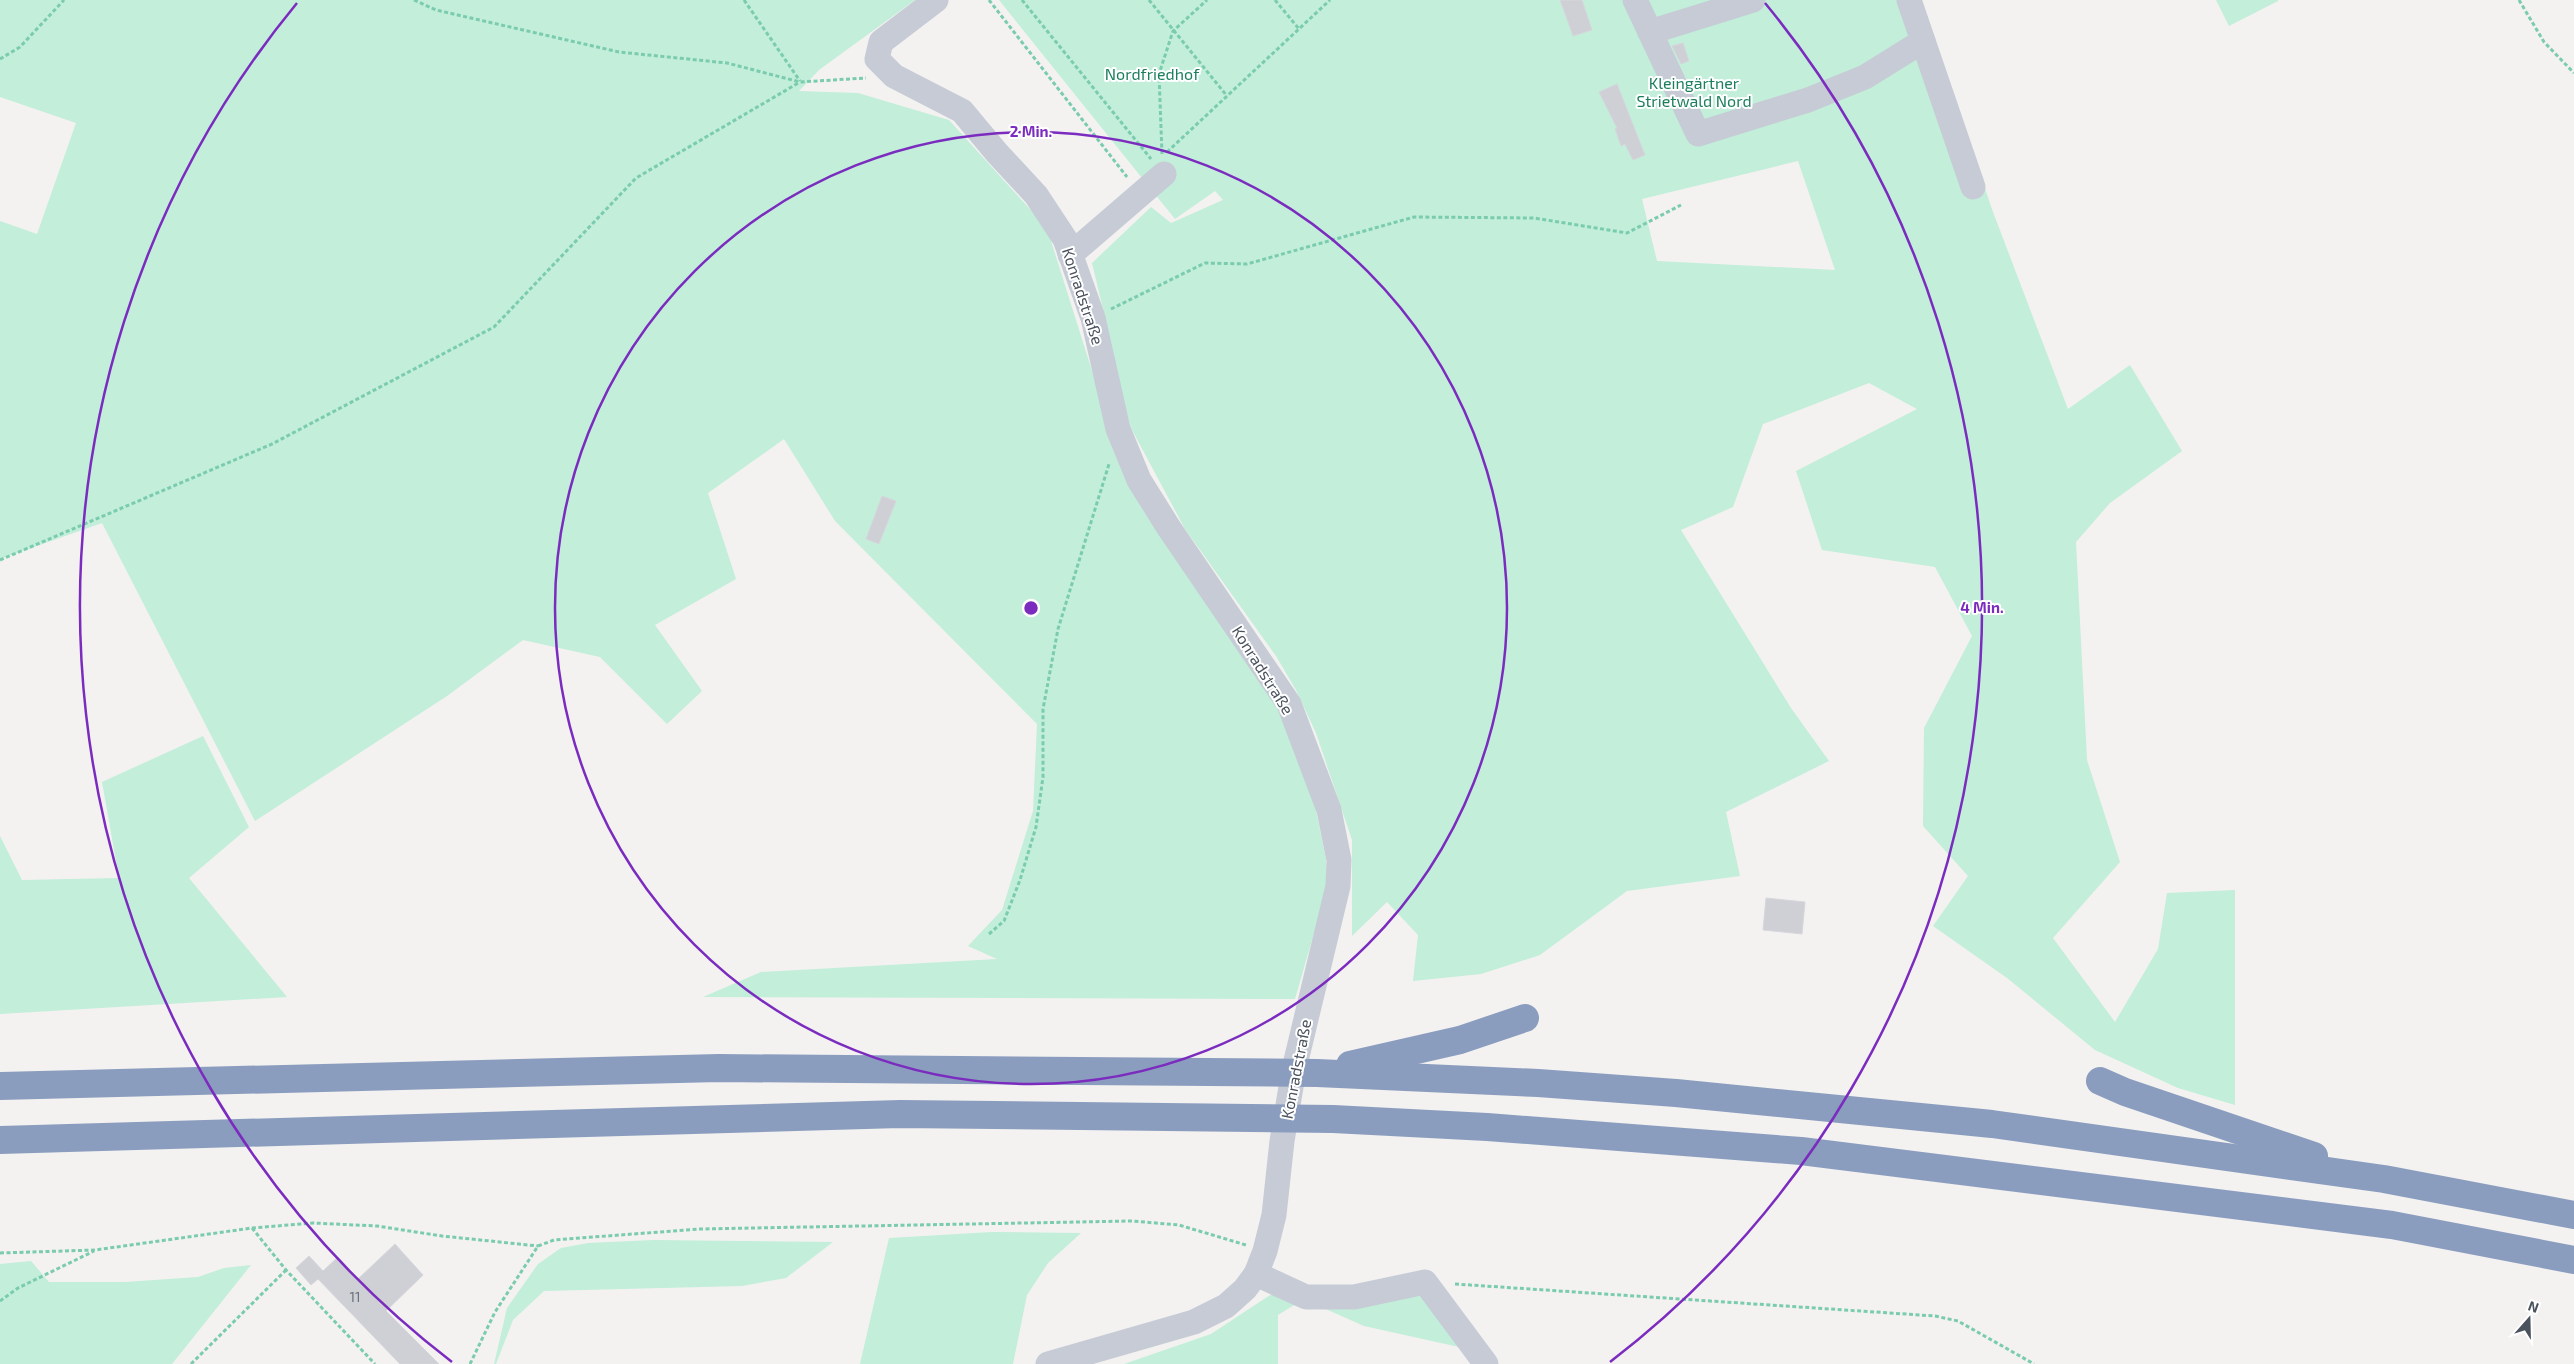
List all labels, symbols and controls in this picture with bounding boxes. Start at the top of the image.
park label: Nordfriedhof [1105,64,1200,83]
park label: Kleingärtner Strietwald Nord [1636,73,1752,110]
text: 2 Min. [1010,122,1052,140]
street label: Konradstraße [1059,245,1108,347]
text: 4 Min. [1960,598,2004,616]
centre of rings [1022,599,1040,617]
street label: Konradstraße [1229,622,1298,718]
street label: Konradstraße [1277,1018,1314,1120]
house number: 11 [349,1288,361,1305]
north arrow [2504,1294,2554,1344]
text: N [2526,1297,2541,1316]

